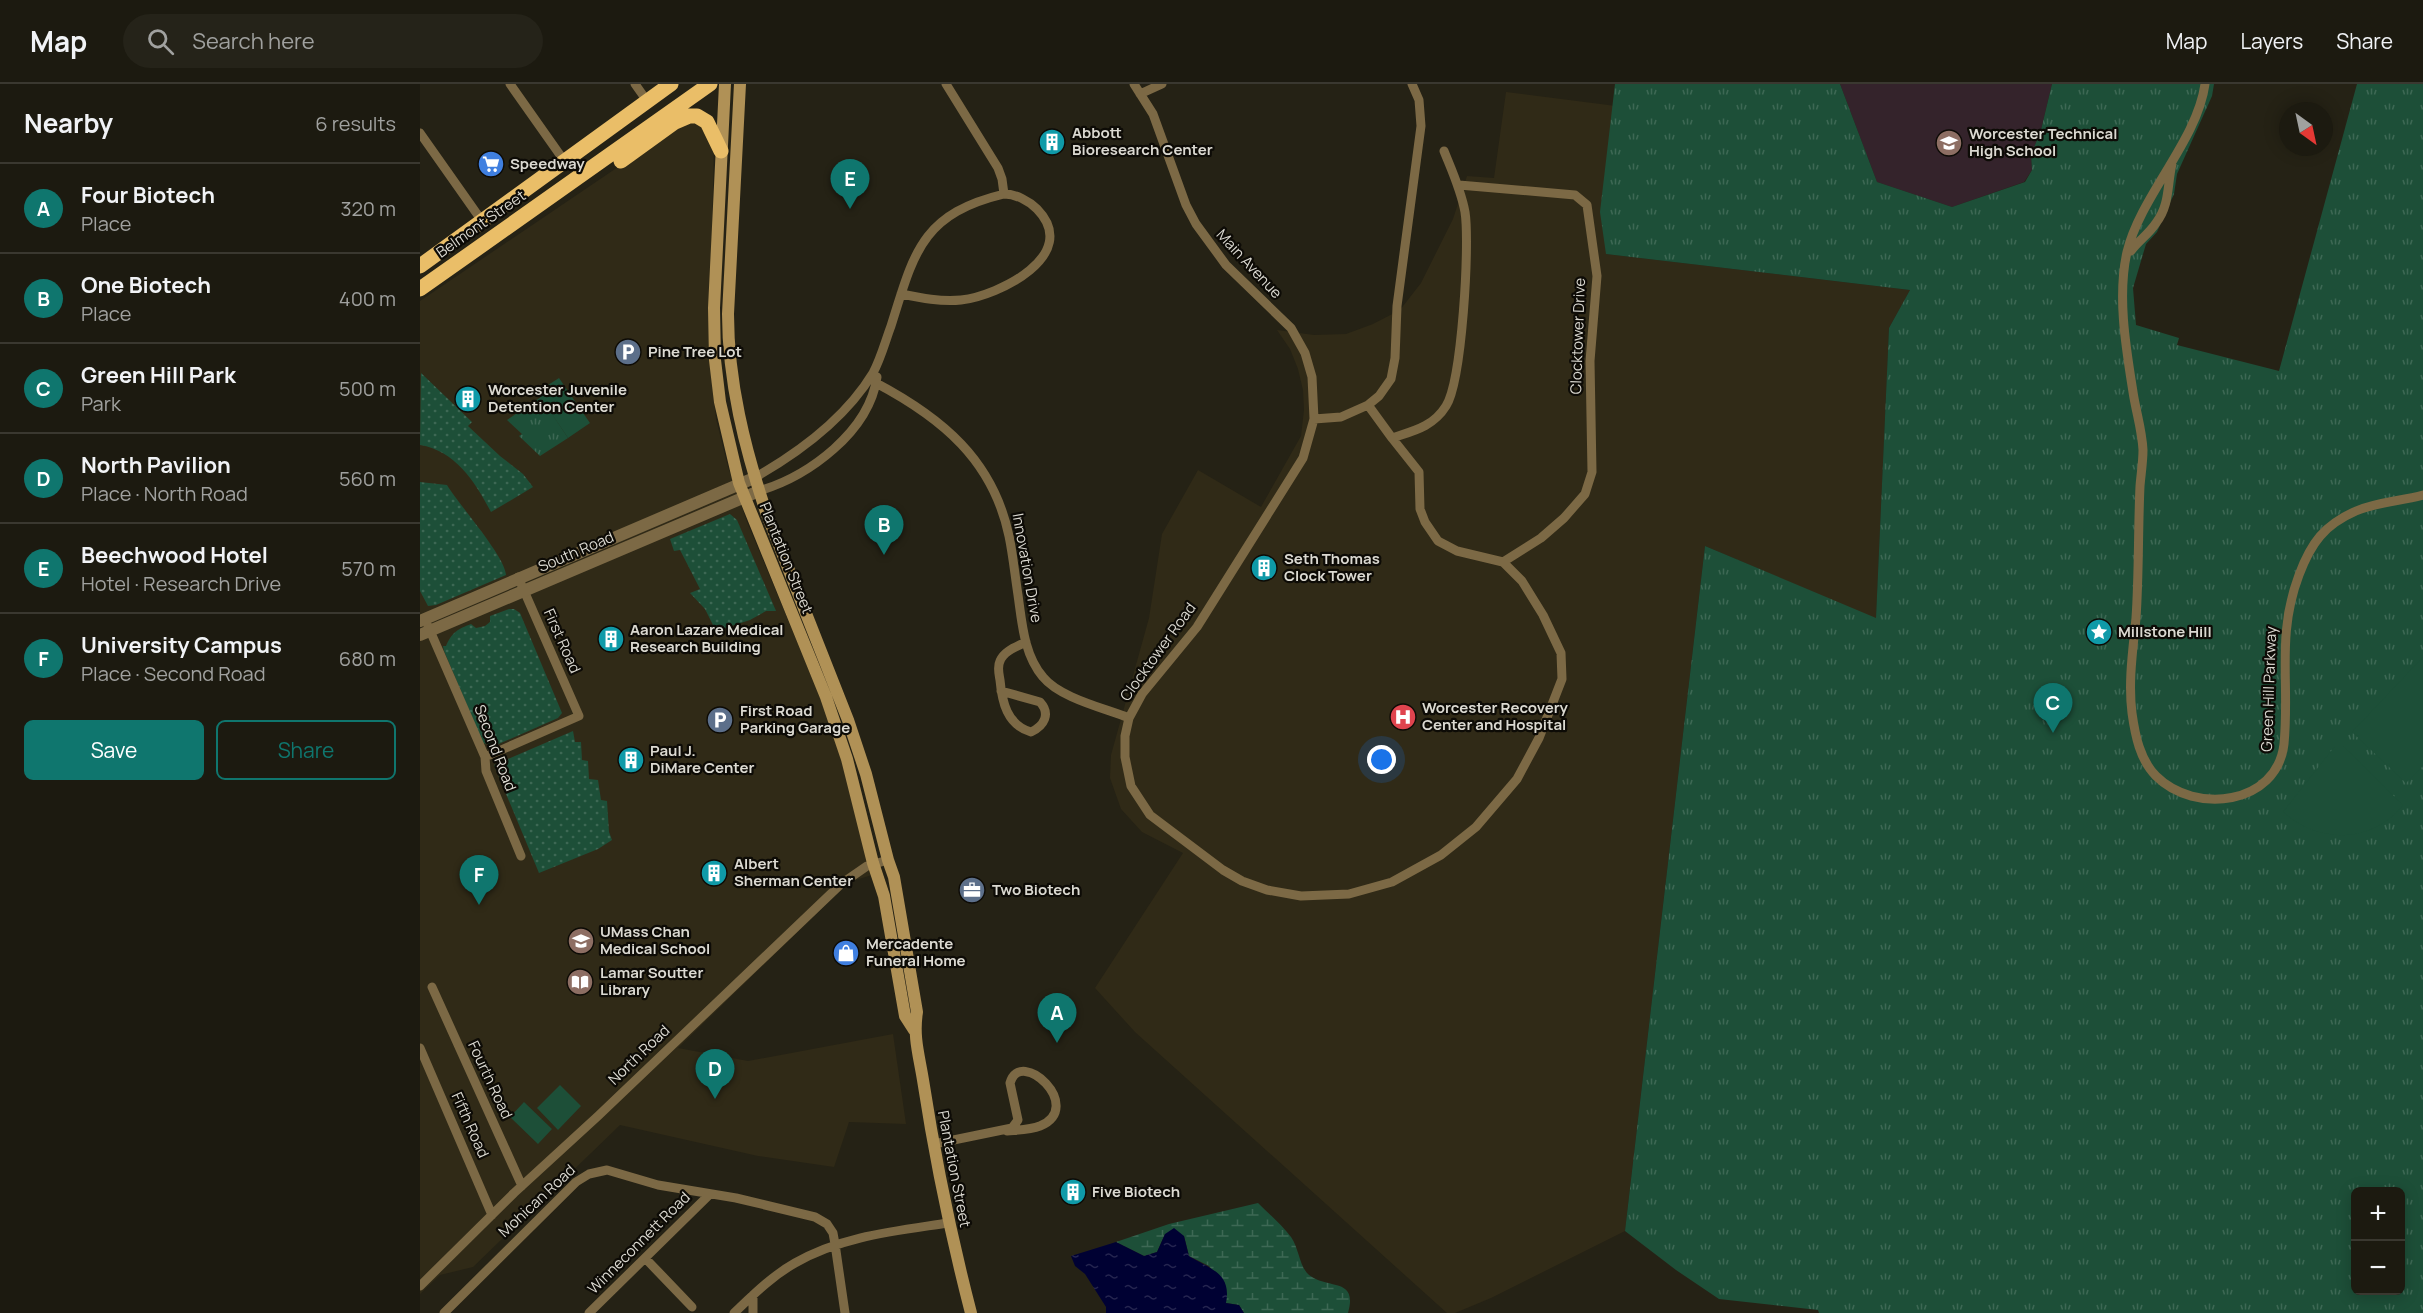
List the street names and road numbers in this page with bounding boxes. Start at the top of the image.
street label: Belmont Street [432,185,530,262]
street label: Main Avenue [1212,224,1287,303]
street label: Clocktower Drive [1565,277,1590,395]
street label: Plantation Street [755,499,818,617]
street label: Innovation Drive [1008,512,1047,624]
street label: South Road [535,526,617,577]
street label: Clocktower Road [1115,598,1200,705]
street label: First Road [539,605,586,676]
street label: Green Hill Parkway [2256,626,2281,752]
street label: Second Road [469,701,522,794]
street label: North Road [603,1020,674,1089]
street label: Fourth Road [463,1037,518,1122]
street label: Fifth Road [447,1089,494,1161]
street label: Plantation Street [933,1109,976,1229]
street label: Mohican Road [494,1160,580,1242]
street label: Winneconnett Road [583,1187,694,1298]

